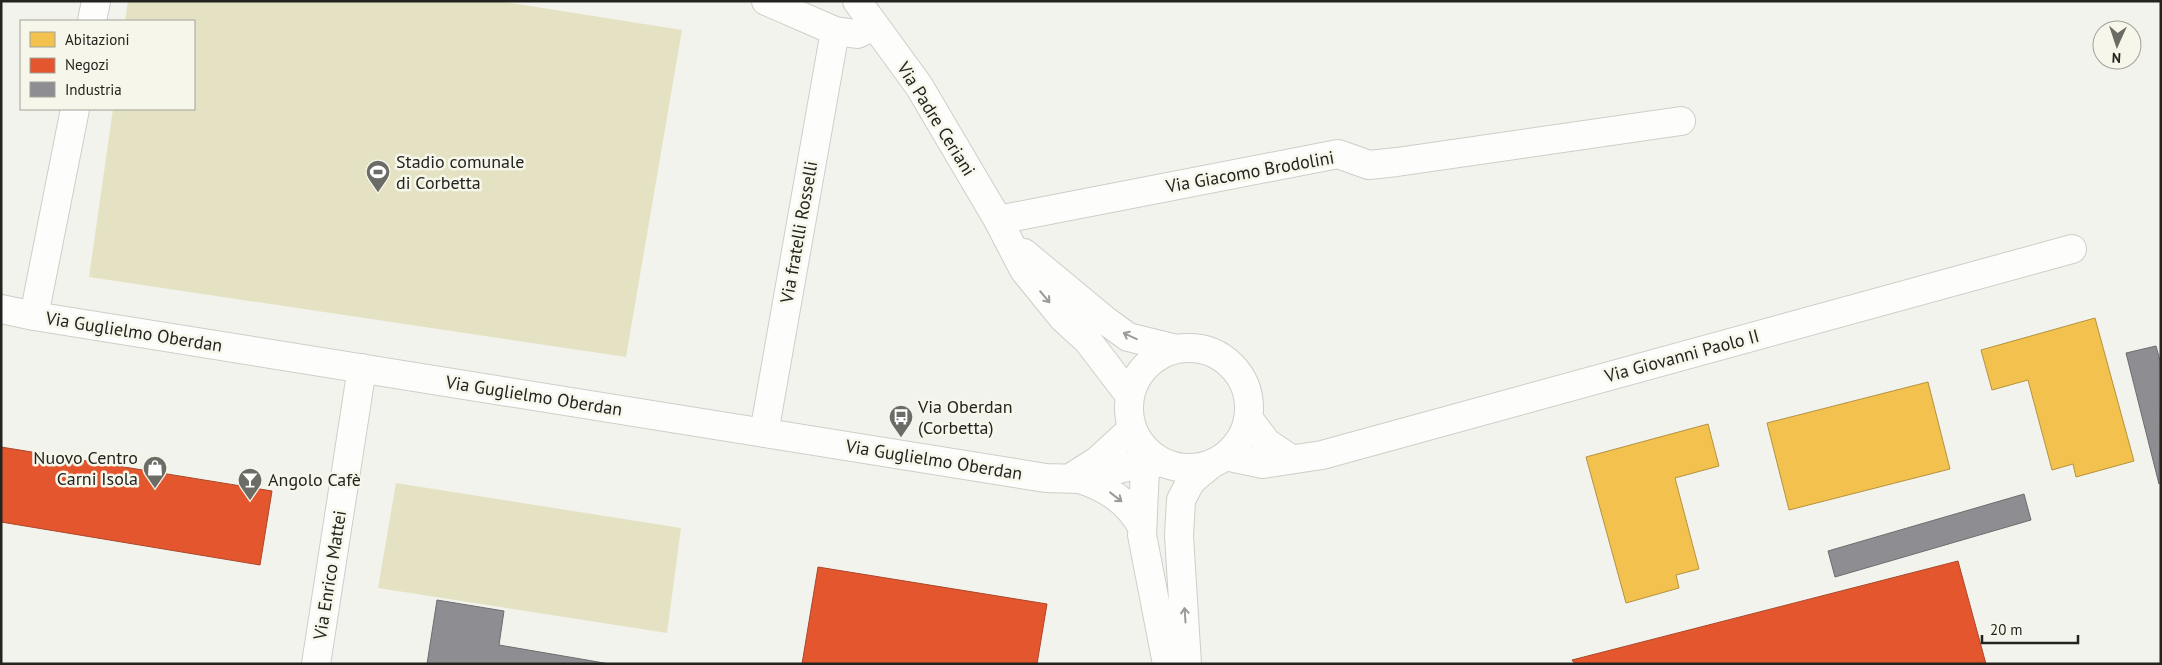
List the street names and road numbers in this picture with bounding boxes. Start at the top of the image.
street label: Via Padre Ceriani [892,57,981,180]
street label: Via Giacomo Brodolini [1163,145,1336,198]
street label: Via fratelli Rosselli [775,159,822,306]
street label: Via Guglielmo Oberdan [43,306,224,357]
street label: Via Giovanni Paolo II [1601,324,1762,387]
street label: Via Guglielmo Oberdan [443,370,624,421]
street label: Via Guglielmo Oberdan [843,434,1024,485]
street label: Via Enrico Mattei [308,509,351,642]

